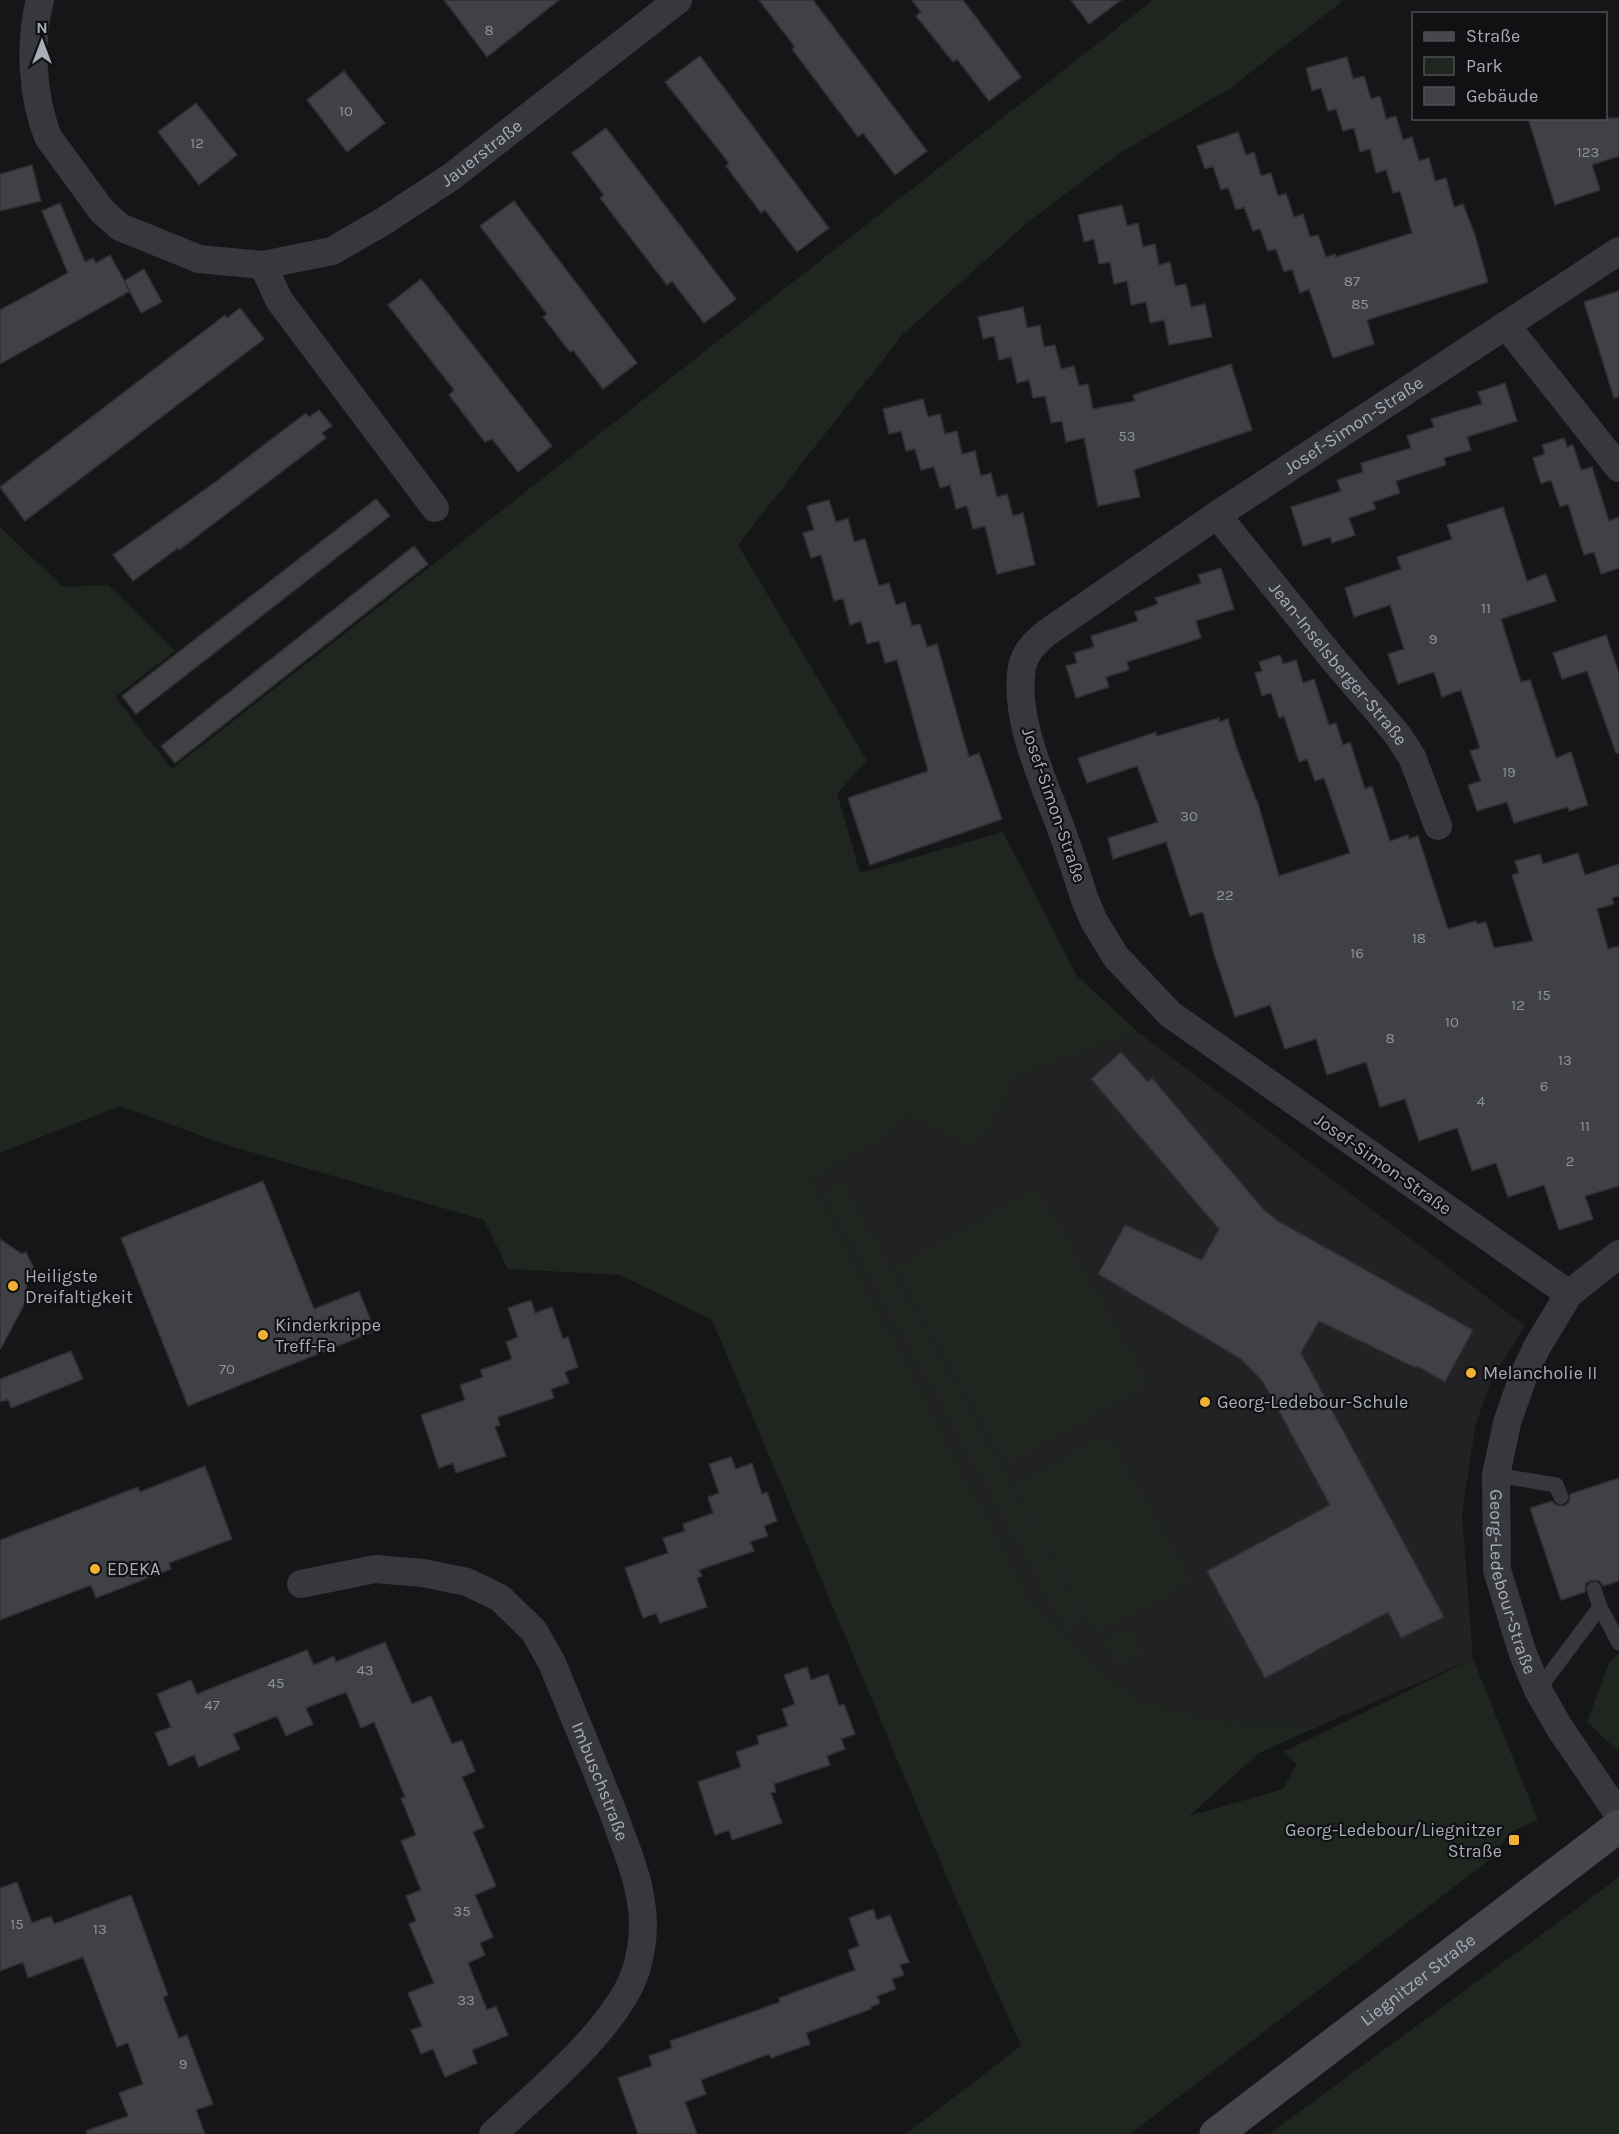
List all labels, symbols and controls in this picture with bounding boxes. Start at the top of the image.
north arrow [12,12,72,72]
legend [1412,12,1607,120]
text: N [36,18,48,37]
house number: 8 [484,21,494,39]
text: Straße [1466,25,1520,47]
text: Park [1466,55,1503,77]
text: Gebäude [1466,85,1538,107]
house number: 10 [339,102,353,120]
street label: Jauerstraße [437,115,527,191]
house number: 12 [190,134,204,152]
house number: 123 [1577,143,1599,161]
house number: 87 [1344,272,1360,290]
house number: 85 [1351,295,1369,313]
street label: Josef-Simon-Straße [1279,371,1428,479]
house number: 53 [1118,427,1136,445]
street label: Jean-Inselsberger-Straße [1264,578,1412,749]
house number: 11 [1481,599,1491,617]
house number: 9 [1429,630,1437,648]
street label: Josef-Simon-Straße [1017,725,1091,885]
house number: 19 [1502,763,1516,781]
house number: 30 [1180,807,1198,825]
house number: 22 [1216,886,1234,904]
house number: 18 [1412,929,1426,947]
house number: 16 [1350,944,1364,962]
house number: 15 [1537,986,1551,1004]
house number: 12 [1511,996,1525,1014]
house number: 10 [1445,1013,1459,1031]
house number: 8 [1385,1029,1395,1047]
house number: 13 [1558,1051,1572,1069]
house number: 6 [1540,1077,1548,1095]
house number: 4 [1477,1092,1486,1110]
street label: Josef-Simon-Straße [1310,1108,1456,1220]
house number: 11 [1580,1117,1590,1135]
house number: 2 [1566,1152,1574,1170]
place label: Heiligste Dreifaltigkeit [25,1265,133,1308]
marker: Heiligste Dreifaltigkeit [6,1279,20,1293]
place label: Kinderkrippe Treff-Fa [275,1314,381,1357]
marker: Kinderkrippe Treff-Fa [256,1328,270,1342]
house number: 70 [219,1360,235,1378]
place label: Melancholie II [1483,1362,1597,1384]
marker: Melancholie II [1464,1366,1478,1380]
place label: Georg-Ledebour-Schule [1217,1391,1408,1413]
marker: Georg-Ledebour-Schule [1198,1395,1212,1409]
street label: Georg-Ledebour-Straße [1485,1489,1541,1678]
place label: EDEKA [107,1558,160,1580]
marker: EDEKA [88,1562,102,1576]
house number: 43 [356,1661,374,1679]
house number: 45 [268,1674,284,1692]
house number: 47 [204,1696,220,1714]
street label: Imbuschstraße [567,1719,633,1844]
place label: Georg-Ledebour/Liegnitzer Straße [1285,1819,1502,1862]
marker: Georg-Ledebour/Liegnitzer Straße [1507,1833,1521,1847]
house number: 35 [453,1902,471,1920]
house number: 15 [10,1915,24,1933]
house number: 13 [93,1920,107,1938]
street label: Liegnitzer Straße [1356,1929,1480,2031]
house number: 33 [457,1991,475,2009]
house number: 9 [179,2055,187,2073]

